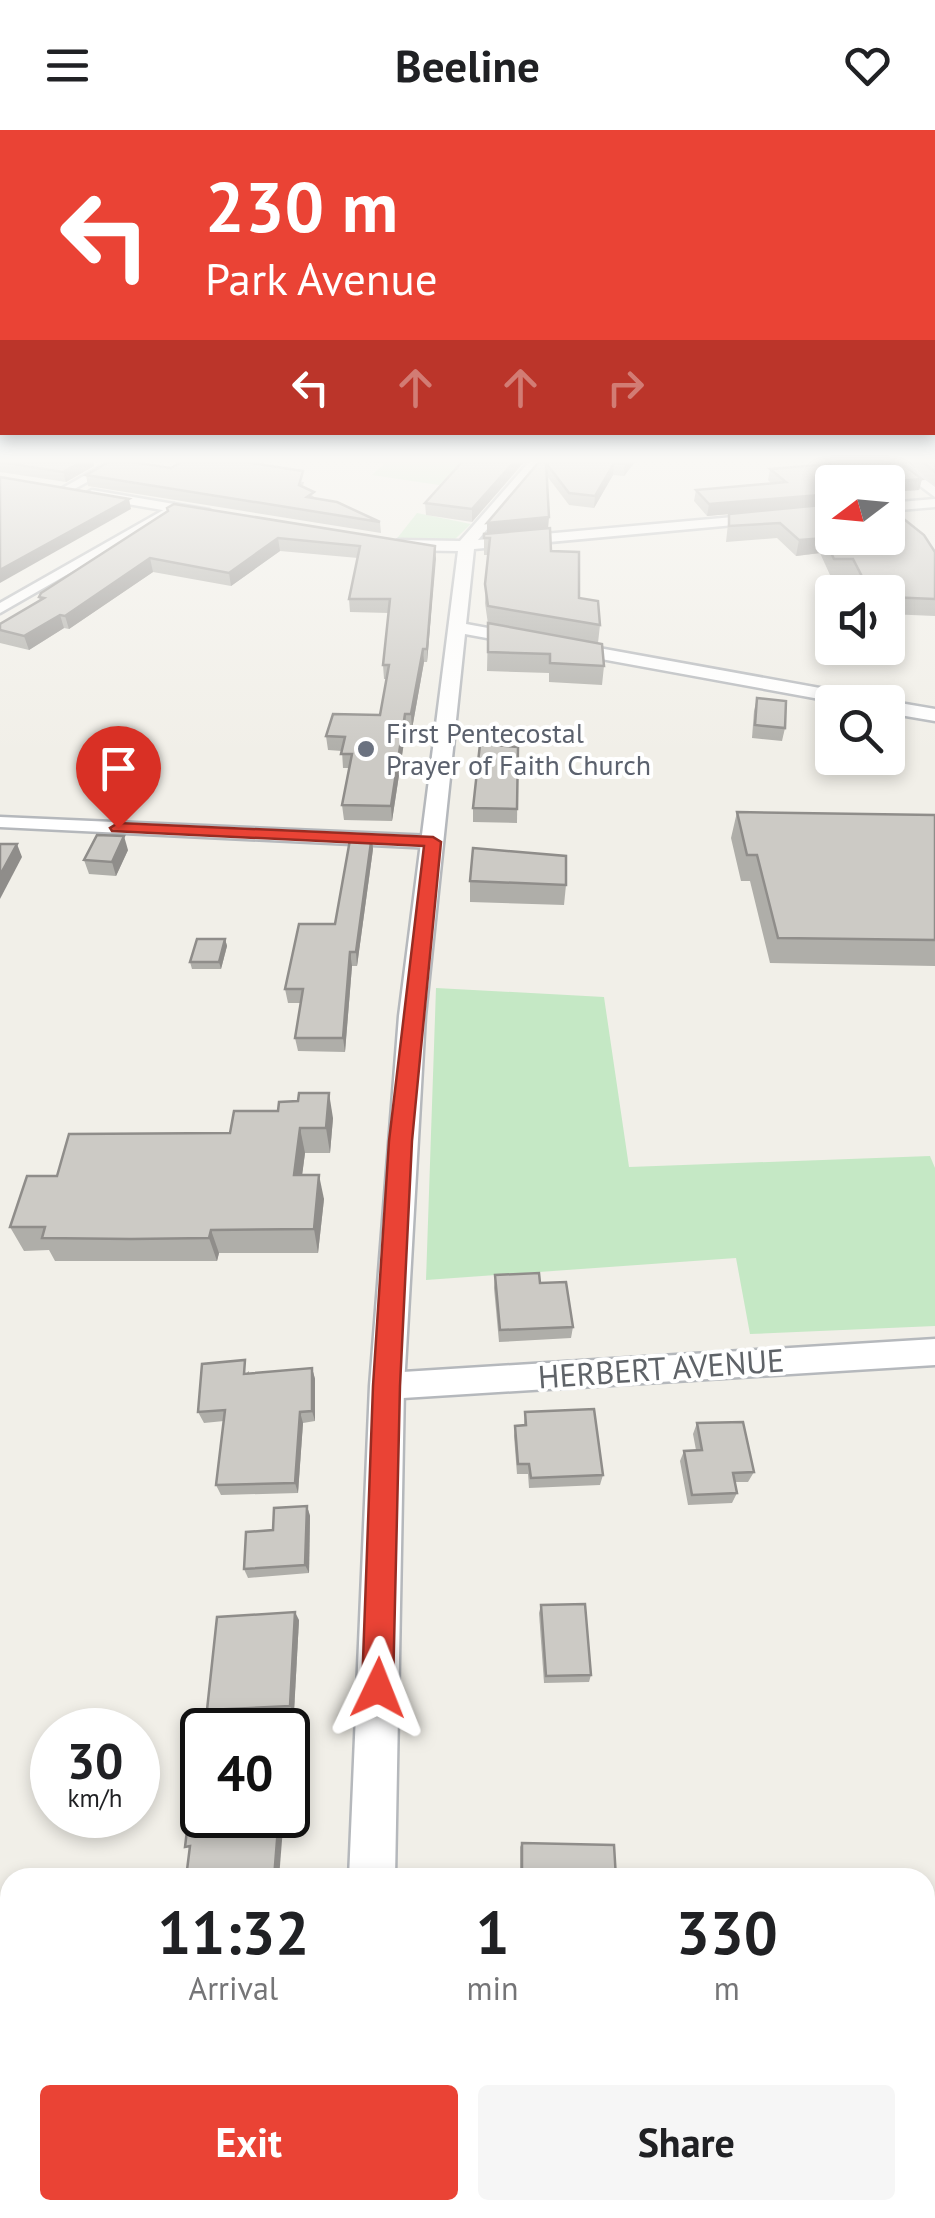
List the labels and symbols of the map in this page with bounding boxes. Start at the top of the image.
north arrow [815,465,905,555]
place label: First Pentecostal Prayer of Faith Church [386,714,651,783]
pin [76,726,161,829]
marker: First Pentecostal Prayer of Faith Church [355,738,377,760]
street label: HERBERT AVENUE [536,1338,785,1398]
position arrow [326,1636,430,1740]
speed limit sign: 40 [180,1708,310,1838]

